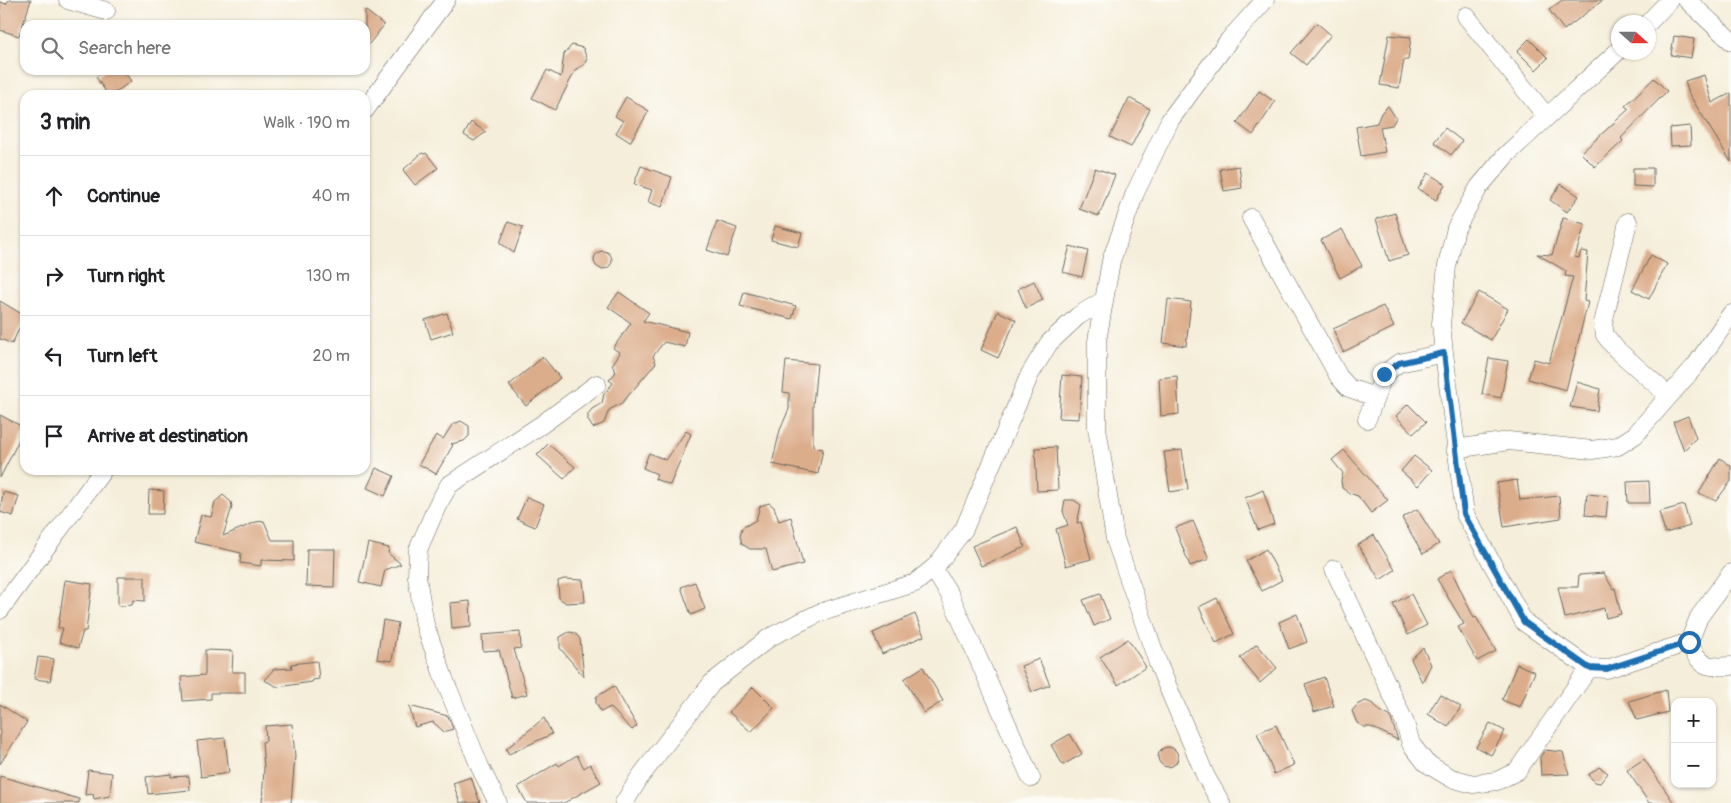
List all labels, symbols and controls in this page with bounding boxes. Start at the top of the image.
north arrow [1611,15,1656,60]
search box [20,20,370,75]
icon: search [38,34,66,62]
text: Search here [78,36,171,60]
text: 3 min [40,109,90,136]
text: Walk · 190 m [263,113,350,133]
icon: ahead [40,182,68,210]
text: Continue [87,184,160,208]
text: 40 m [312,186,350,206]
icon: right [40,262,68,290]
text: Turn right [87,264,165,288]
text: 130 m [306,266,350,286]
icon: left [40,342,68,370]
text: Turn left [87,344,157,368]
text: 20 m [312,346,350,366]
route end [1373,363,1396,386]
icon: arrive [40,422,68,450]
text: Arrive at destination [87,424,248,448]
route start [1678,631,1701,654]
map controls [1671,698,1716,788]
button: + [1671,698,1716,743]
button: − [1671,743,1716,788]

